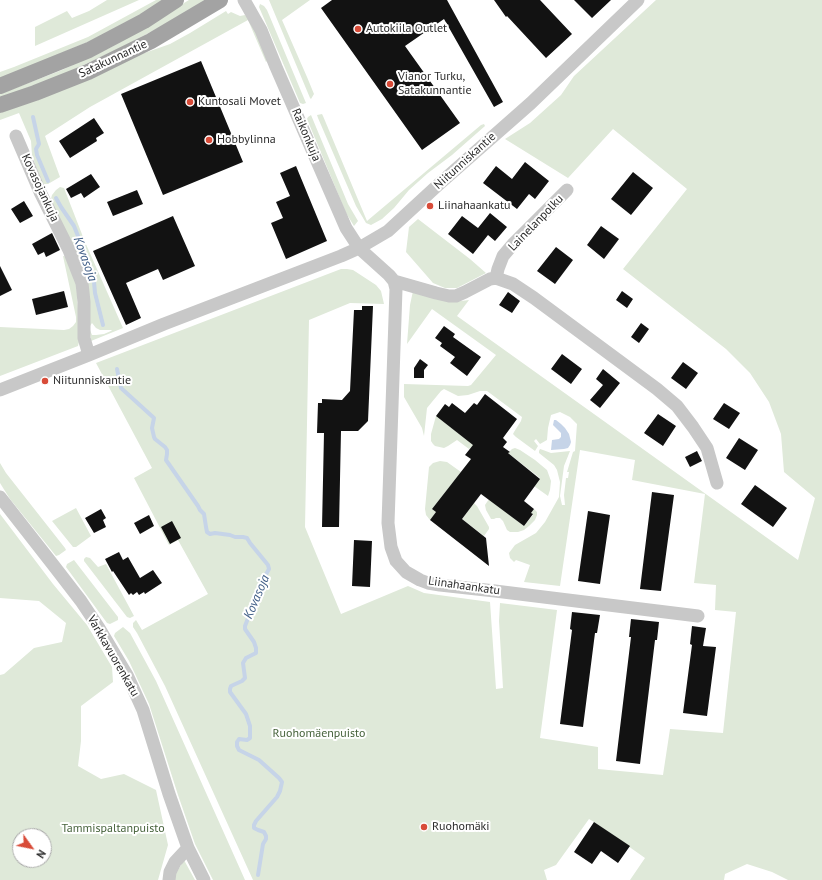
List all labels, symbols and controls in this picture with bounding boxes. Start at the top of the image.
place label: Autokiila Outlet [366,22,447,36]
marker: Autokiila Outlet [353,24,363,34]
street label: Satakunnantie [77,37,149,81]
place label: Vianor Turku, Satakunnantie [398,70,472,98]
marker: Vianor Turku, Satakunnantie [385,79,395,89]
place label: Kuntosali Movet [198,95,281,109]
marker: Kuntosali Movet [185,97,195,107]
street label: Raikonkuja [288,106,324,164]
street label: Niitunniskantie [431,130,499,192]
place label: Hobbylinna [217,133,276,147]
marker: Hobbylinna [204,135,214,145]
street label: Kovasojankuja [18,152,62,224]
street label: Lainelanpolku [506,192,566,254]
place label: Liinahaankatu [438,199,510,213]
marker: Liinahaankatu [425,201,435,211]
water label: Kovasoja [70,234,100,284]
place label: Niitunniskantie [53,374,131,388]
marker: Niitunniskantie [40,376,50,386]
water label: Kovasoja [241,573,273,621]
street label: Liinahaankatu [427,574,501,598]
street label: Varkkavuorenkatu [84,613,142,699]
park label: Ruohomäenpuisto [273,727,365,741]
place label: Ruohomäki [432,820,490,834]
park label: Tammispaltanpuisto [61,822,165,836]
marker: Ruohomäki [419,822,429,832]
north arrow [12,828,52,868]
text: N [33,847,49,861]

